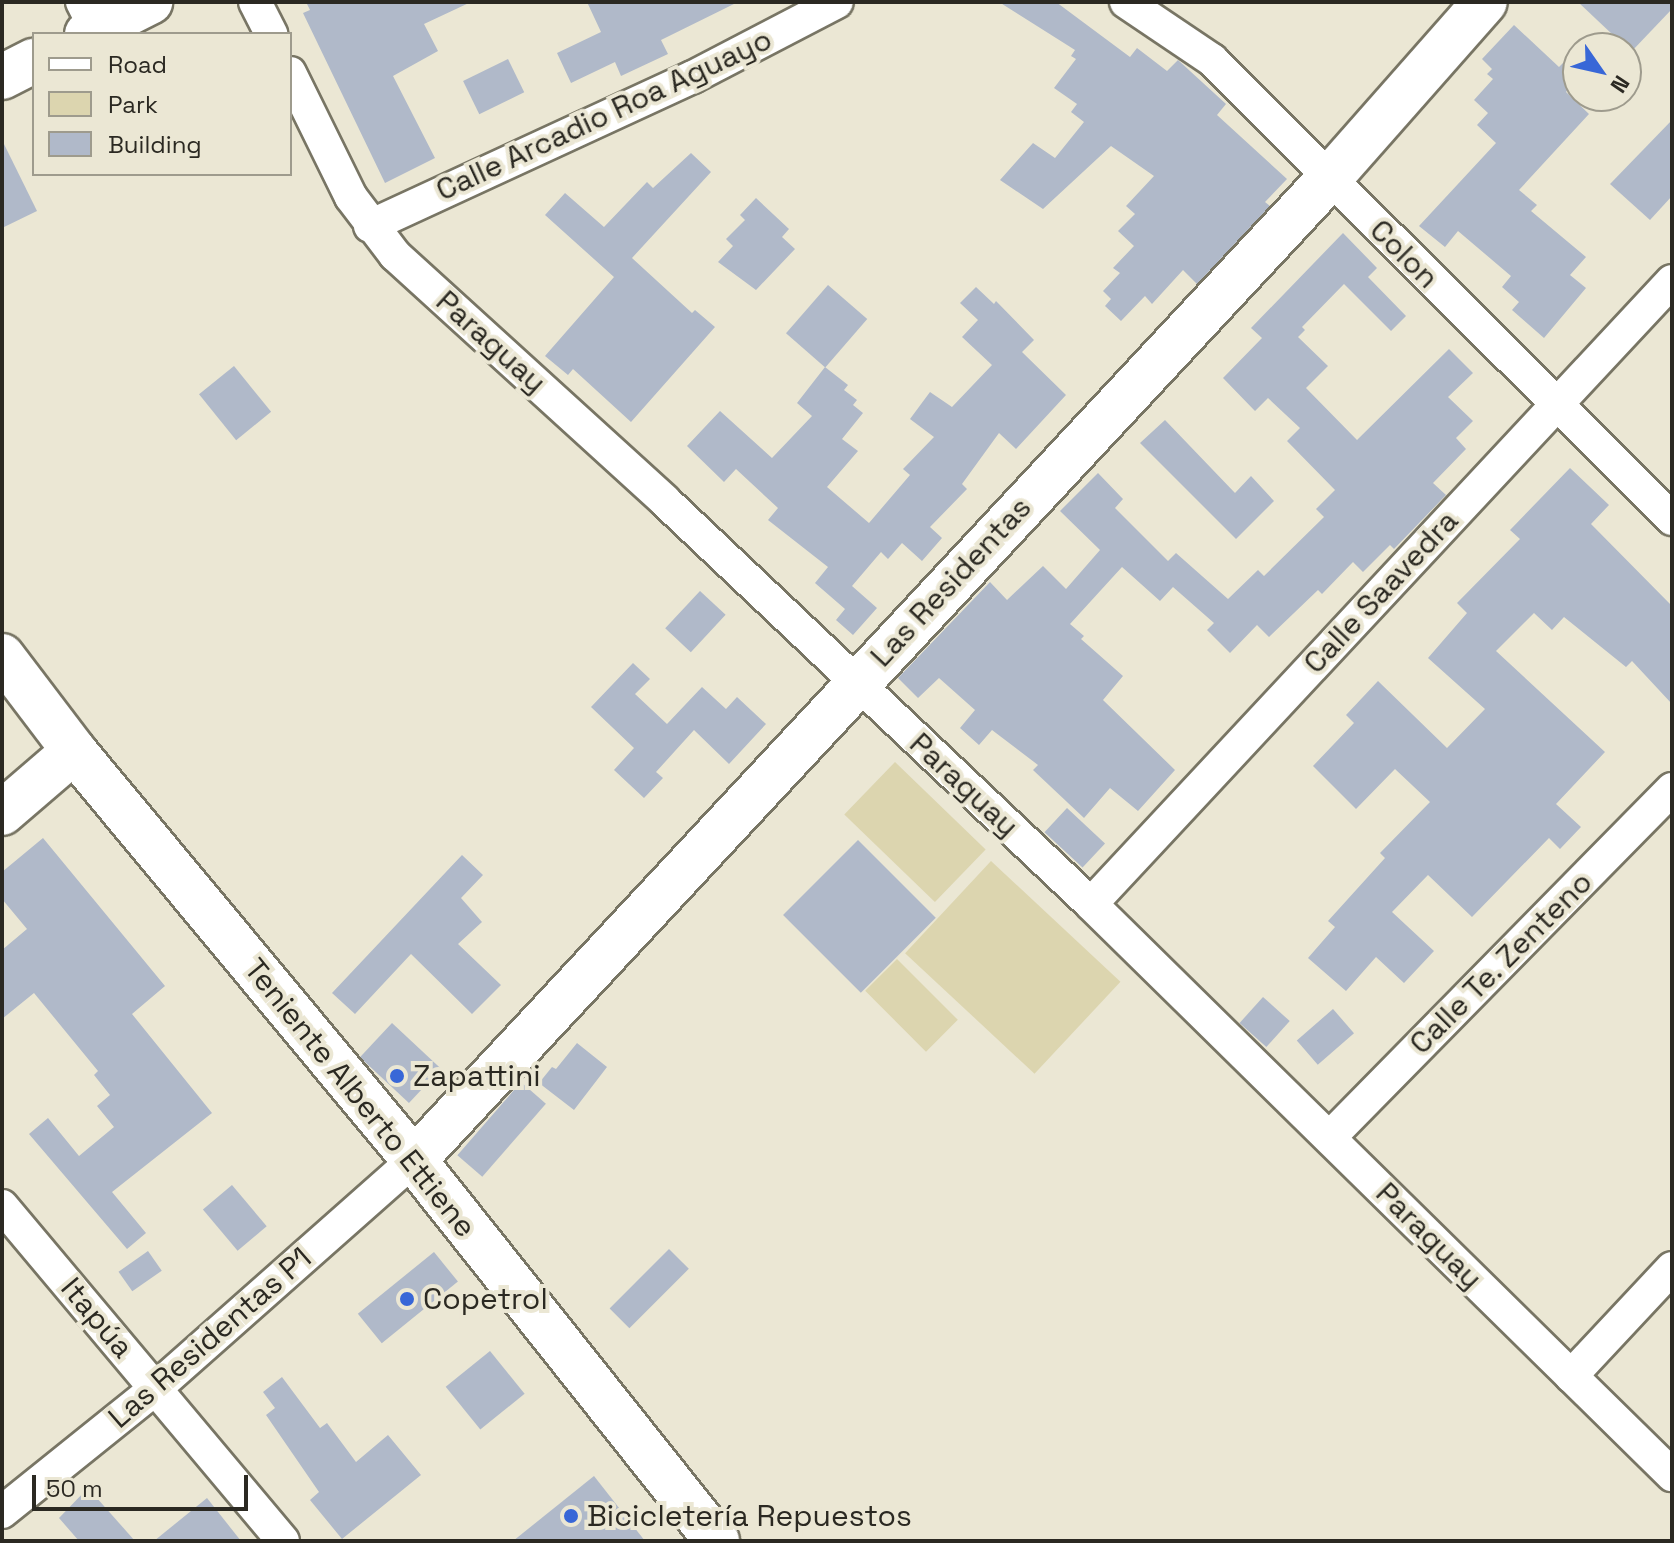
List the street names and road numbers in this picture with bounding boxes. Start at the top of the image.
street label: Calle Arcadio Roa Aguayo [430,21,778,209]
street label: Colon [1362,212,1446,296]
street label: Paraguay [429,283,553,401]
street label: Las Residentas [863,490,1039,674]
street label: Calle Saavedra [1296,503,1466,681]
street label: Paraguay [902,726,1026,844]
street label: Calle Te. Zenteno [1402,864,1600,1062]
street label: Teniente Alberto Ettiene [236,951,484,1245]
street label: Paraguay [1368,1175,1490,1297]
street label: Las Residentas P1 [101,1240,319,1436]
street label: Itapúa [53,1271,141,1365]

